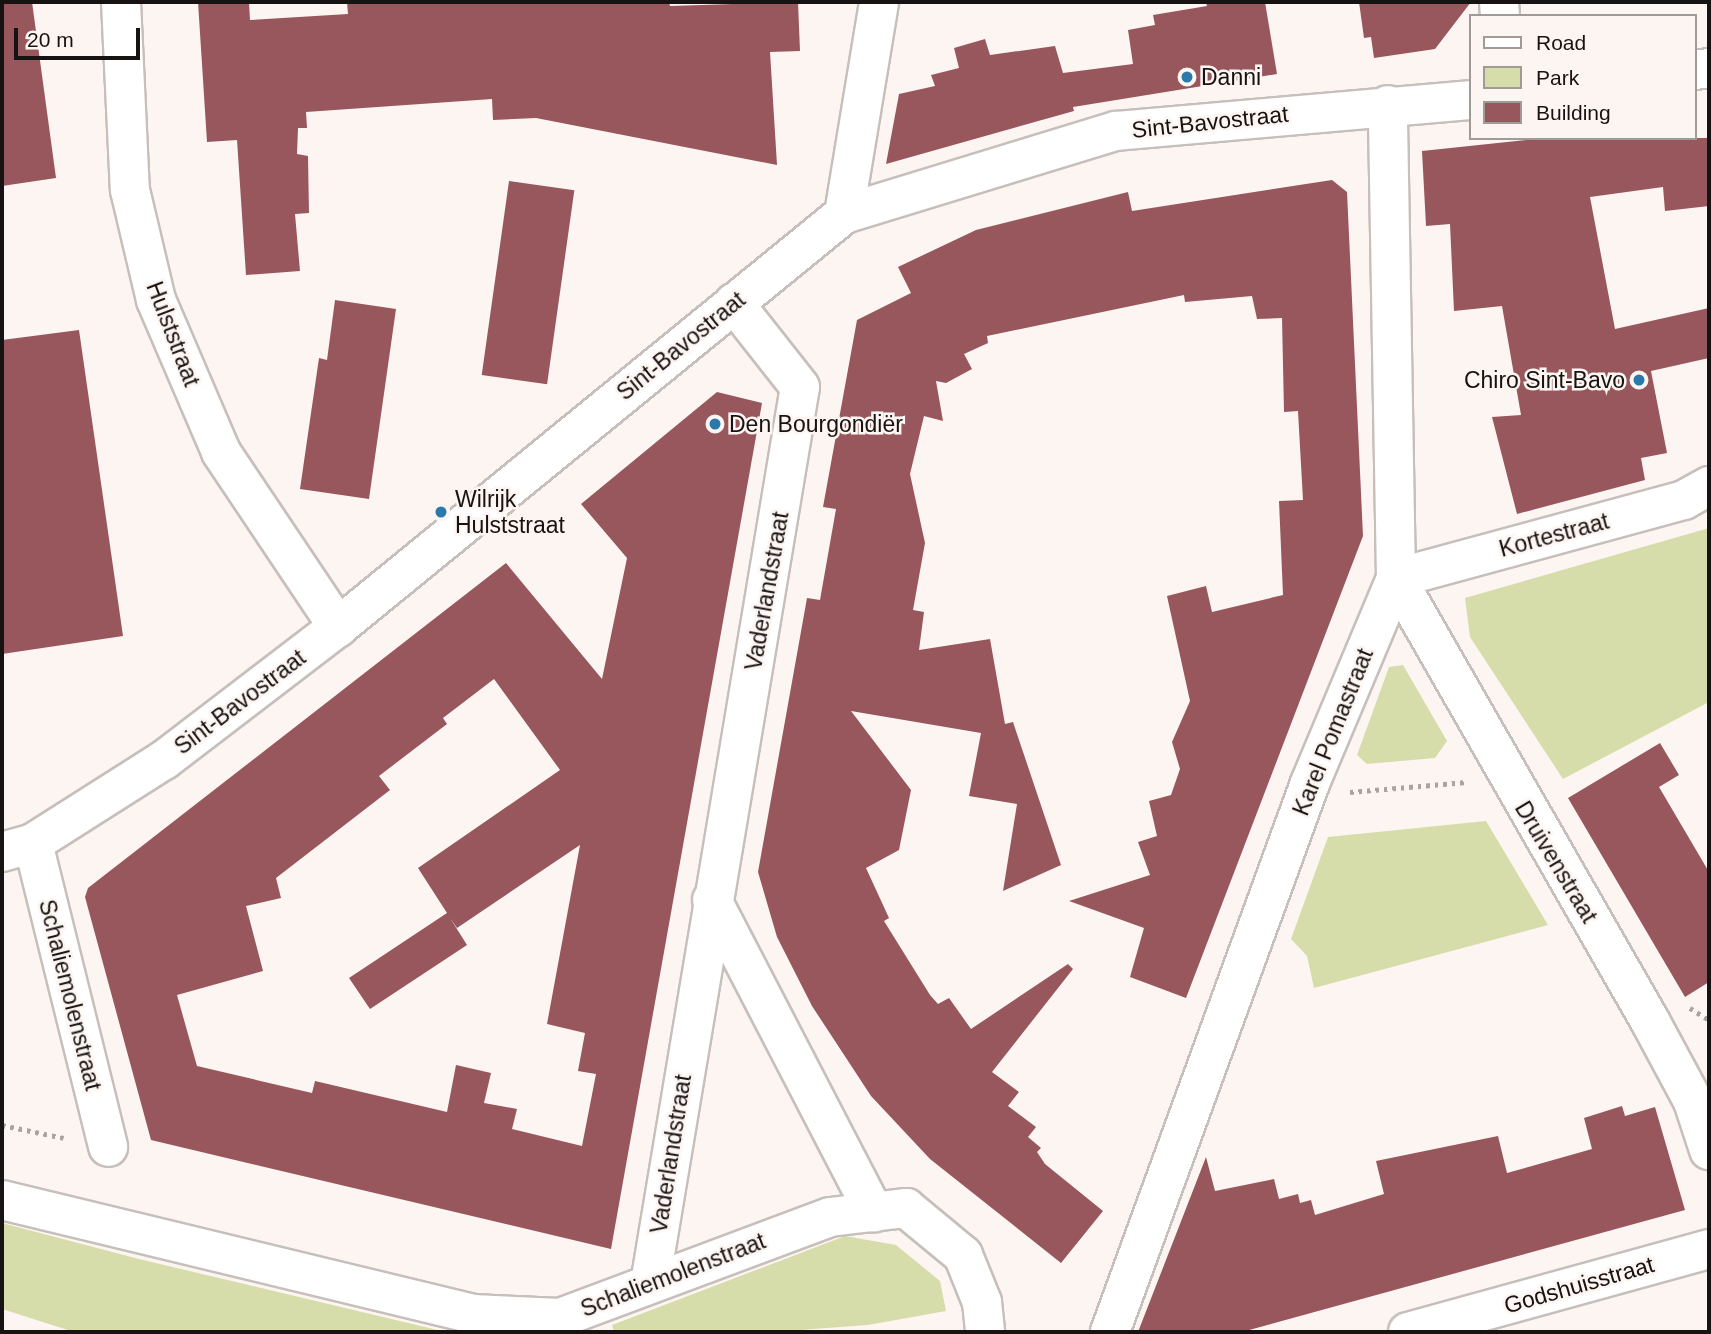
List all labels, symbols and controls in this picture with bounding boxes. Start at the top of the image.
scale bar [18,14,144,58]
legend [1470,14,1697,140]
text: 20 m [27,28,74,51]
text: Road [1536,31,1586,54]
place label: Danni [1201,63,1261,91]
text: Park [1536,66,1579,89]
marker: Danni [1179,69,1195,85]
street label: Sint-Bavostraat [1130,100,1290,144]
text: Building [1536,101,1611,124]
street label: Hulststraat [140,278,206,390]
street label: Sint-Bavostraat [611,286,751,406]
place label: Chiro Sint-Bavo [1464,366,1625,394]
marker: Chiro Sint-Bavo [1631,372,1647,388]
place label: Den Bourgondiër [729,410,903,438]
marker: Den Bourgondiër [707,416,723,432]
place label: Wilrijk Hulststraat [455,485,565,539]
marker: Wilrijk Hulststraat [433,504,449,520]
street label: Kortestraat [1496,507,1612,563]
street label: Vaderlandstraat [739,509,795,673]
street label: Sint-Bavostraat [169,644,311,760]
street label: Karel Pomastraat [1287,644,1379,820]
street label: Druivenstraat [1509,796,1603,928]
street label: Schaliemolenstraat [33,897,107,1093]
street label: Vaderlandstraat [645,1072,697,1236]
street label: Schaliemolenstraat [577,1227,769,1323]
street label: Godshuisstraat [1501,1250,1657,1320]

